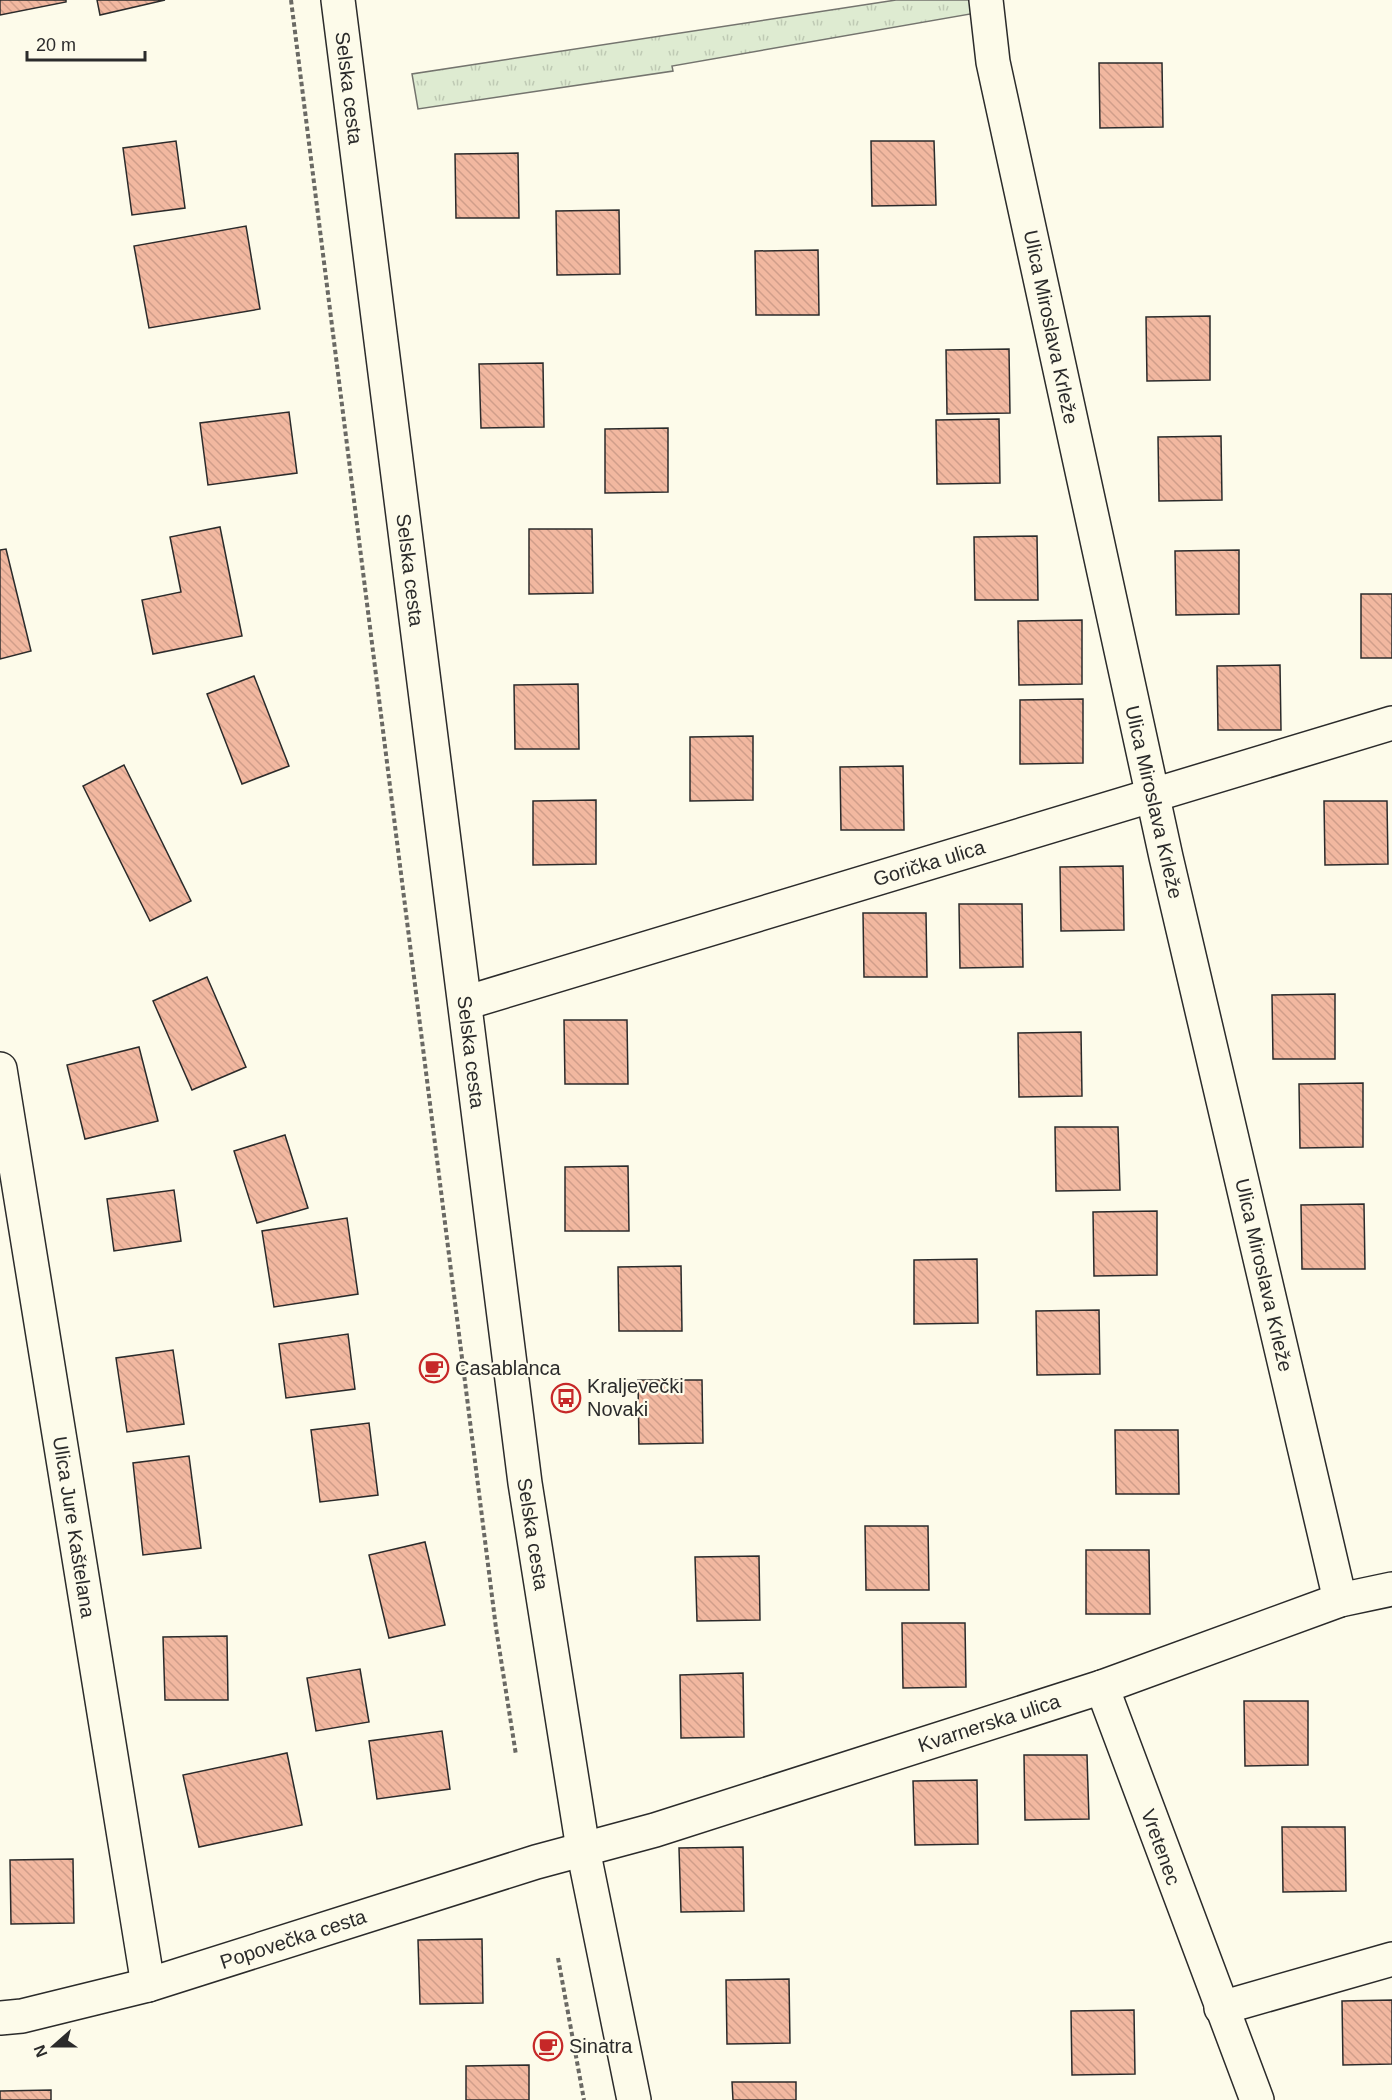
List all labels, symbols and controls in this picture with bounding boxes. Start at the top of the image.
scale bar [27,24,146,62]
street label: Selska cesta [331,30,367,146]
text: 20 m [36,35,76,55]
street label: Ulica Miroslava Krleže [1020,228,1082,426]
street label: Selska cesta [392,512,428,628]
street label: Ulica Miroslava Krleže [1121,703,1187,901]
street label: Gorička ulica [871,835,988,890]
street label: Selska cesta [453,994,489,1110]
street label: Ulica Miroslava Krleže [1231,1176,1297,1374]
cafe icon: Casablanca [418,1352,450,1384]
place label: Casablanca [455,1357,562,1379]
place label: Kraljevečki Novaki [587,1375,684,1420]
bus stop icon: Kraljevečki Novaki [550,1382,582,1414]
street label: Ulica Jure Kaštelana [49,1435,99,1620]
street label: Selska cesta [513,1476,553,1593]
street label: Kvarnerska ulica [915,1689,1064,1756]
street label: Vretenec [1137,1806,1185,1888]
street label: Popovečka cesta [217,1905,370,1973]
north arrow [24,2016,84,2076]
cafe icon: Sinatra [532,2030,564,2062]
place label: Sinatra [569,2035,633,2057]
text: N [30,2043,50,2060]

